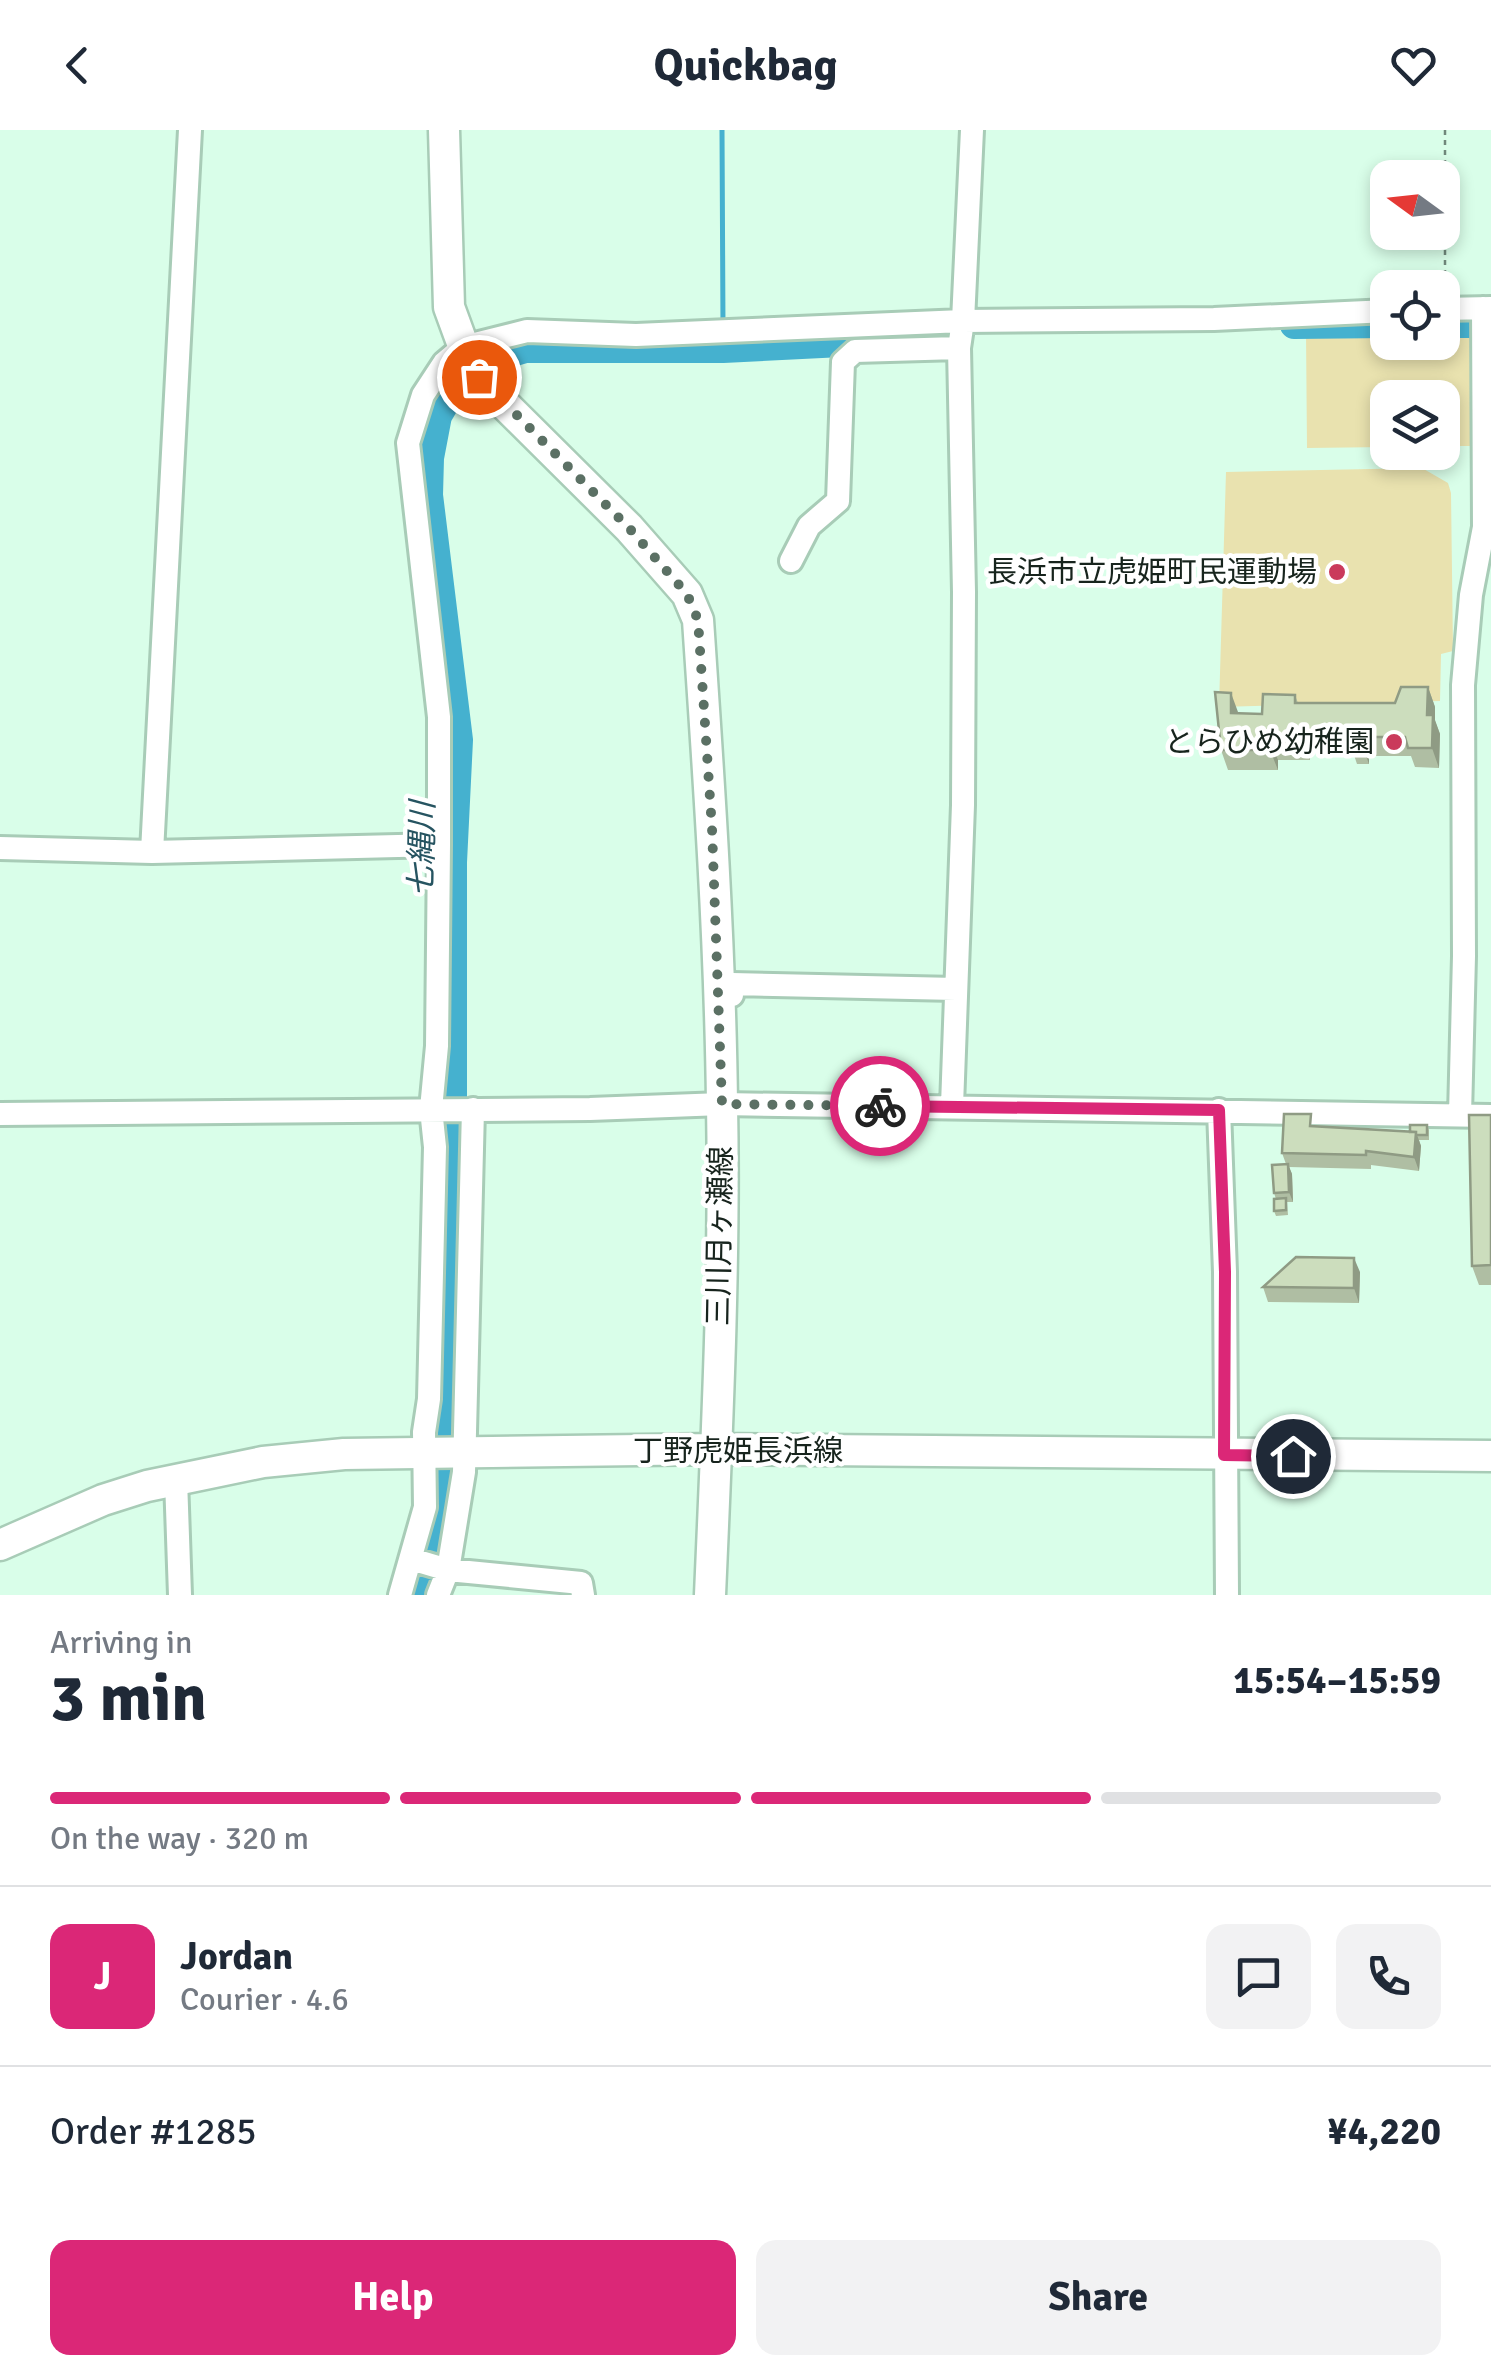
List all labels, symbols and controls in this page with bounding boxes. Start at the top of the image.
icon: back [50,38,105,93]
text: Quickbag [653,38,838,93]
icon: heart [1386,38,1441,93]
north arrow [1370,160,1460,250]
map controls [1370,160,1460,470]
button: locate [1370,270,1460,360]
pin [437,335,522,420]
icon: bag [452,350,507,405]
button: layers [1370,380,1460,470]
place label: 長浜市立虎姫町民運動場 [987,554,1317,591]
marker: 長浜市立虎姫町民運動場 [1326,561,1348,583]
place label: とらひめ幼稚園 [1164,724,1374,761]
marker: とらひめ幼稚園 [1383,731,1405,753]
water label: 七縄川 [402,798,442,897]
courier [830,1056,930,1156]
icon: bike [853,1079,908,1134]
street label: 三川月ヶ瀬線 [700,1146,740,1326]
pin [1251,1414,1336,1499]
icon: home [1266,1429,1321,1484]
street label: 丁野虎姫長浜線 [633,1433,843,1470]
text: Arriving in [50,1623,192,1662]
text: 15:54–15:59 [1233,1657,1441,1704]
text: 3 min [50,1659,207,1739]
text: On the way · 320 m [50,1819,309,1858]
button: chat [1206,1924,1311,2029]
button: phone [1336,1924,1441,2029]
text: Jordan [180,1933,293,1980]
text: J [94,1953,111,2000]
text: Courier · 4.6 [180,1980,349,2019]
text: Order #1285 [50,2108,257,2155]
text: ¥4,220 [1327,2108,1441,2155]
button: Help [50,2240,736,2355]
button: Share [756,2240,1441,2355]

